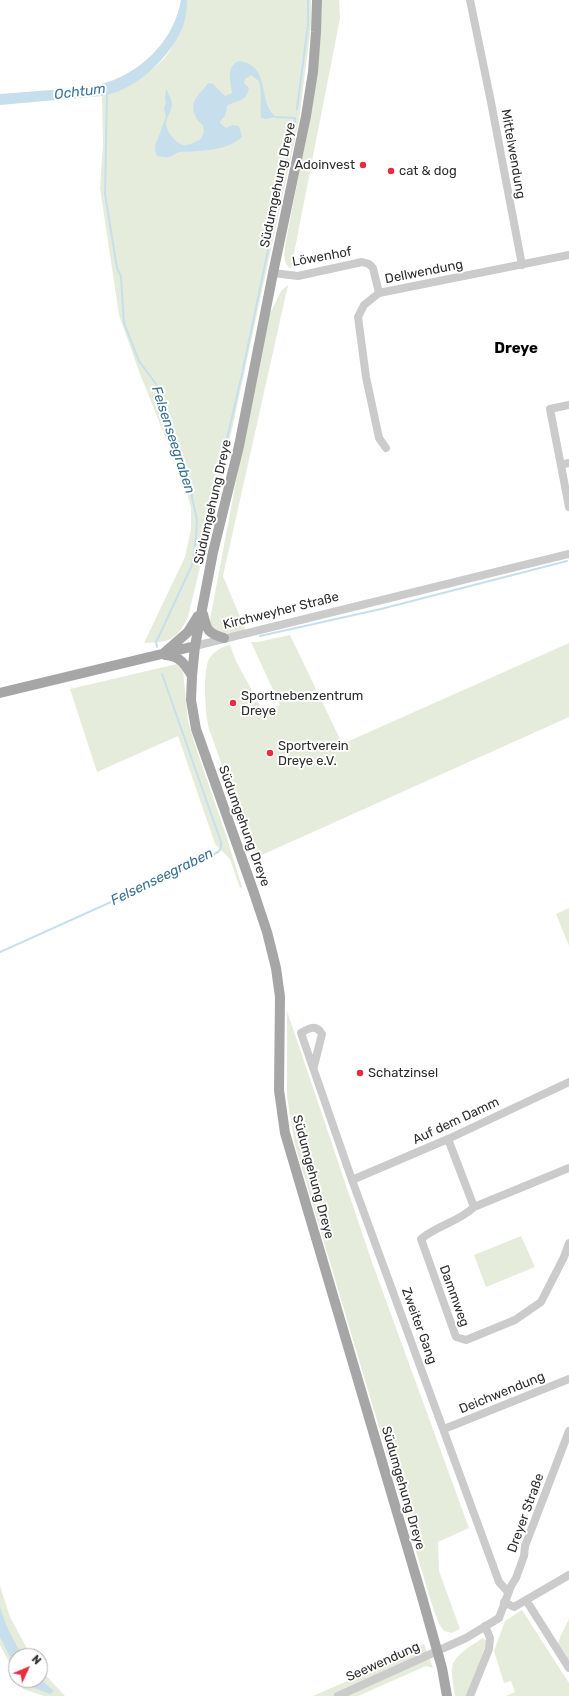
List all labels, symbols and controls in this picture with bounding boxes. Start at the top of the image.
water label: Ochtum [53,81,107,103]
street label: Mittelwendung [497,108,529,200]
street label: Südumgehung Dreye [257,121,299,249]
place label: Adoinvest [294,157,355,173]
marker: Adoinvest [358,160,368,170]
place label: cat & dog [399,163,457,179]
marker: cat & dog [386,166,396,176]
street label: Löwenhof [291,244,353,270]
street label: Dellwendung [384,257,464,287]
district label: Dreye [494,340,538,358]
water label: Felsenseegraben [148,384,198,496]
street label: Südumgehung Dreye [191,438,235,566]
street label: Kirchweyher Straße [222,589,340,633]
place label: Sportnebenzentrum Dreye [241,688,363,719]
marker: Sportnebenzentrum Dreye [228,698,238,708]
place label: Sportverein Dreye e.V. [278,738,349,769]
marker: Sportverein Dreye e.V. [265,748,275,758]
street label: Südumgehung Dreye [215,763,273,889]
water label: Felsenseegraben [108,845,216,909]
place label: Schatzinsel [368,1065,438,1081]
marker: Schatzinsel [355,1068,365,1078]
street label: Auf dem Damm [410,1094,502,1148]
street label: Südumgehung Dreye [289,1113,337,1241]
street label: Dammweg [436,1263,472,1329]
street label: Zweiter Gang [398,1286,440,1366]
street label: Deichwendung [457,1369,547,1417]
street label: Südumgehung Dreye [378,1424,428,1552]
street label: Dreyer Straße [504,1471,548,1555]
street label: Seewendung [344,1639,422,1685]
north arrow [8,1648,48,1688]
text: N [29,1653,44,1667]

